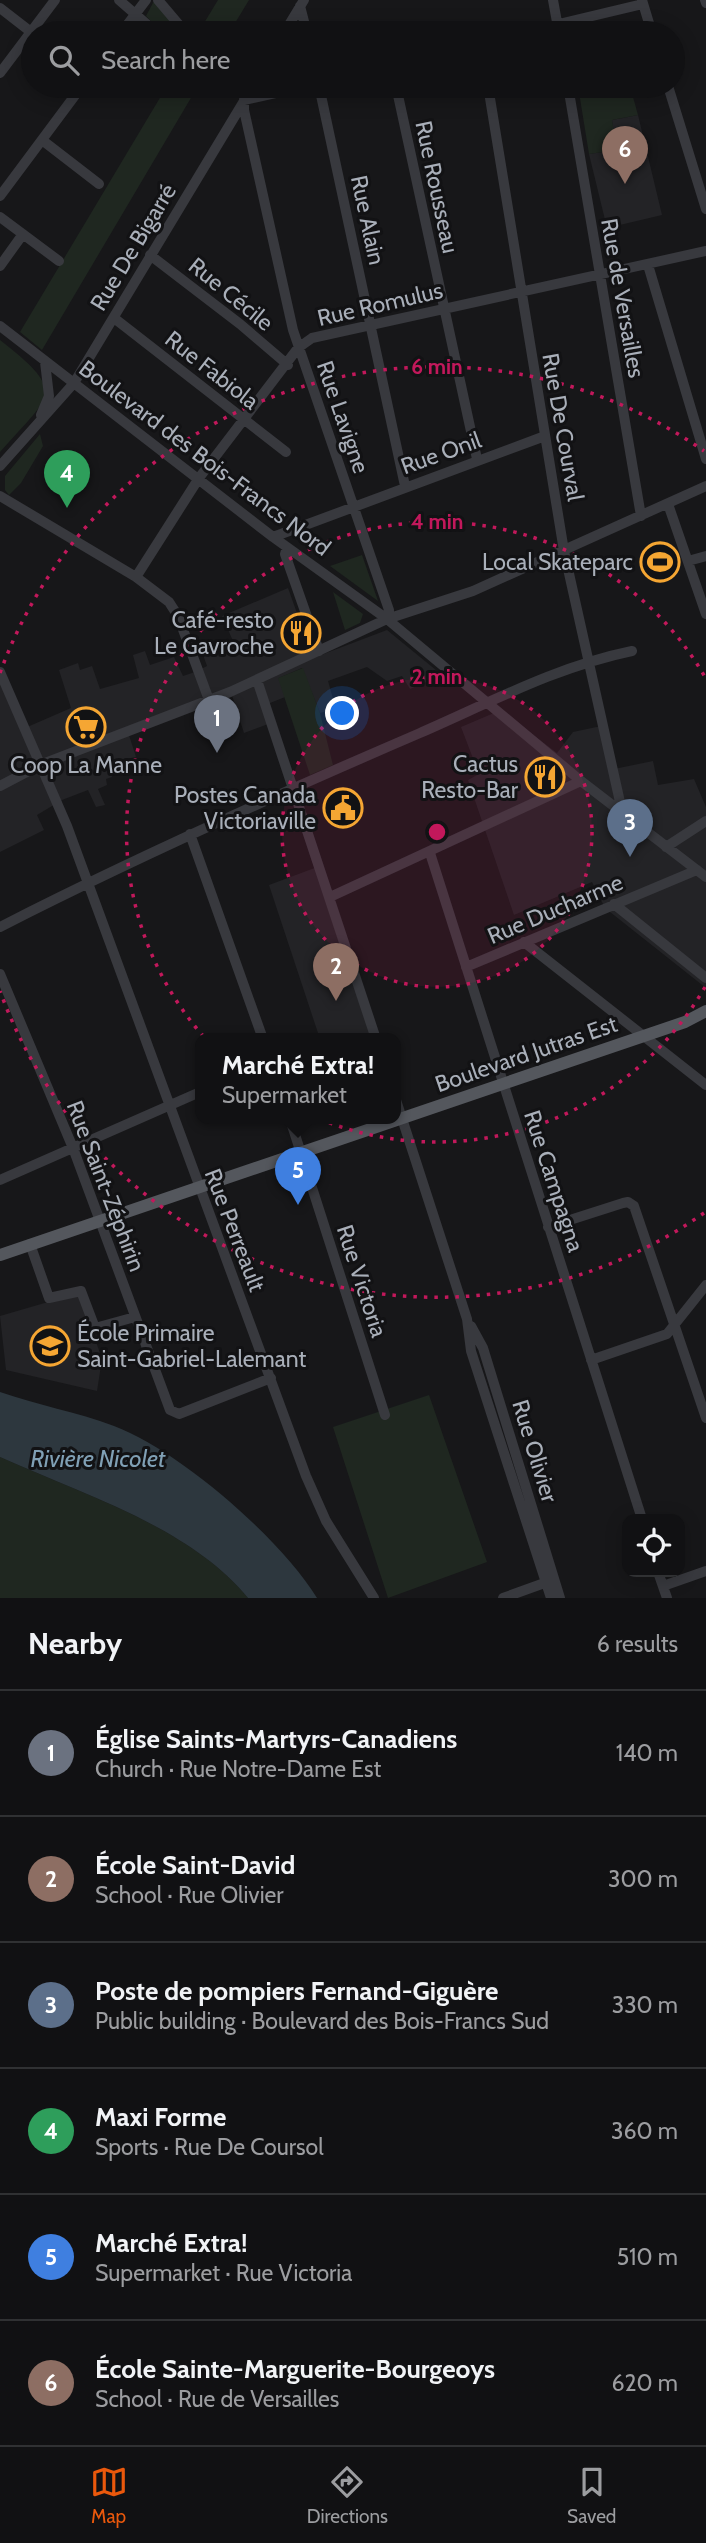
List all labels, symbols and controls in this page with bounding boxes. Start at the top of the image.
search box [21,21,685,98]
icon: search [45,41,83,79]
text: Search here [101,44,230,76]
street label: Rue Rousseau [409,118,465,256]
pin: 6 [602,126,648,184]
street label: Rue Alain [345,173,391,267]
street label: Rue De Bigarré [84,178,182,316]
street label: Rue de Versailles [595,216,651,380]
street label: Rue Cécile [183,251,279,337]
street label: Rue Romulus [315,276,445,332]
street label: Rue Fabiola [160,325,264,415]
street label: Rue De Courval [536,351,590,504]
street label: Boulevard des Bois-Francs Nord [74,354,336,562]
text: 6 min [411,354,463,379]
street label: Rue Lavigne [311,357,375,477]
street label: Rue Onil [397,425,485,480]
pin: 4 [44,450,90,508]
text: 4 min [411,509,463,534]
sports icon: Local Skateparc [639,541,681,583]
place label: Local Skateparc [482,548,633,576]
place label: Café-resto Le Gavroche [154,606,274,660]
restaurant icon: Café-resto Le Gavroche [280,612,322,654]
text: 2 min [412,664,462,689]
pin: 1 [194,695,240,753]
your location [325,696,359,730]
supermarket icon: Coop La Manne [65,706,107,748]
place label: Cactus Resto-Bar [421,750,519,804]
place label: Coop La Manne [10,751,162,779]
restaurant icon: Cactus Resto-Bar [524,756,566,798]
place label: Postes Canada Victoriaville [174,781,316,835]
public building icon: Postes Canada Victoriaville [322,787,364,829]
pin: 3 [607,799,653,857]
centre of rings [425,820,449,844]
street label: Rue Ducharme [483,868,627,950]
pin: 2 [313,943,359,1001]
street label: Boulevard Jutras Est [431,1010,621,1098]
popup [195,1033,401,1124]
text: Marché Extra! [222,1049,374,1081]
text: Supermarket [222,1081,347,1109]
street label: Rue Saint-Zéphirin [61,1097,151,1275]
street label: Rue Campagna [518,1107,590,1255]
pin: 5 [275,1147,321,1205]
street label: Rue Perreault [199,1165,271,1296]
street label: Rue Victoria [331,1221,393,1341]
place label: École Primaire Saint-Gabriel-Lalemant [77,1318,306,1373]
school or university icon: École Primaire Saint-Gabriel-Lalemant [29,1325,71,1367]
street label: Rue Olivier [506,1396,564,1506]
water label: Rivière Nicolet [31,1444,166,1473]
map controls [622,1514,685,1577]
button: locate [622,1514,685,1577]
text: Nearby [28,1625,122,1662]
text: 6 results [597,1630,678,1658]
text: Église Saints-Martyrs-Canadiens [95,1723,457,1755]
text: 1 [47,1739,55,1767]
text: 140 m [616,1739,678,1767]
text: Church · Rue Notre-Dame Est [95,1755,381,1783]
text: École Saint-David [95,1849,295,1881]
text: 2 [45,1865,57,1893]
text: 300 m [608,1865,678,1893]
text: School · Rue Olivier [95,1881,284,1909]
text: Poste de pompiers Fernand-Giguère [95,1975,498,2007]
text: 3 [45,1991,57,2019]
text: 330 m [612,1991,678,2019]
text: Public building · Boulevard des Bois-Francs Sud [95,2007,549,2035]
text: Maxi Forme [95,2101,226,2133]
text: 4 [44,2117,58,2145]
text: 360 m [611,2117,678,2145]
text: Sports · Rue De Coursol [95,2133,324,2161]
text: Marché Extra! [95,2227,248,2259]
text: 5 [45,2243,57,2271]
text: 510 m [617,2243,678,2271]
text: Supermarket · Rue Victoria [95,2259,352,2287]
text: École Sainte-Marguerite-Bourgeoys [95,2353,495,2385]
text: 6 [45,2369,57,2397]
text: 620 m [611,2369,678,2397]
text: School · Rue de Versailles [95,2385,339,2413]
tab: Map [90,2463,128,2528]
tab: Directions [307,2463,388,2528]
tab: Saved [567,2463,616,2528]

